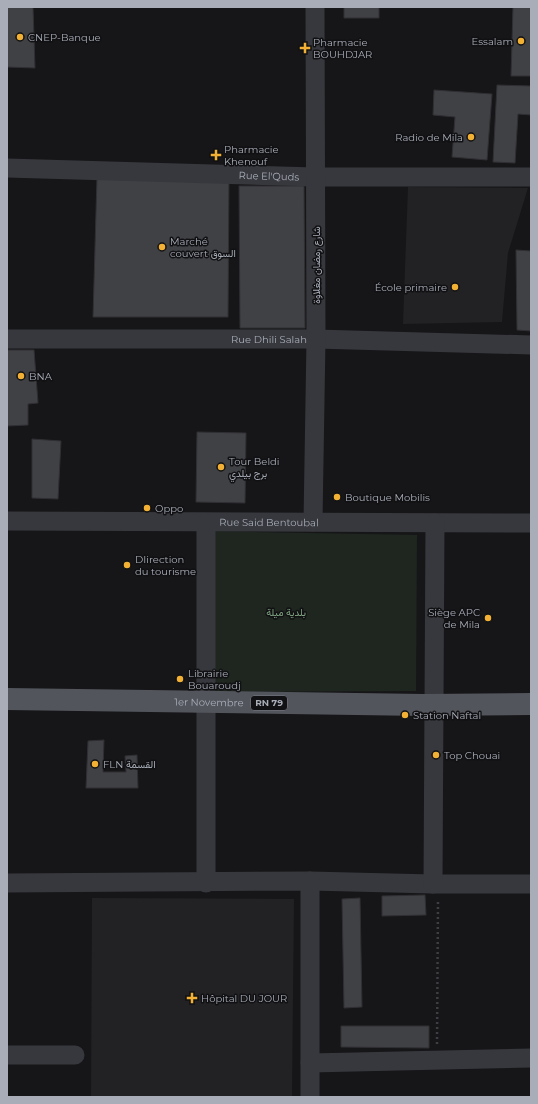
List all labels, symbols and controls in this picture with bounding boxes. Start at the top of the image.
place label: CNEP-Banque [28,31,101,44]
marker: CNEP-Banque [15,32,25,42]
place label: Essalam [472,35,513,48]
place label: Pharmacie BOUHDJAR [313,36,372,61]
marker: Essalam [516,36,526,46]
marker: Pharmacie BOUHDJAR [300,43,310,53]
place label: Radio de Mila [395,131,463,144]
marker: Radio de Mila [466,132,476,142]
place label: Pharmacie Khenouf [224,143,279,168]
marker: Pharmacie Khenouf [211,150,221,160]
street label: Rue El'Quds [238,169,300,184]
street label: شارع رمضان مغلاوة [310,226,323,304]
place label: Marché couvert السوق [170,235,236,260]
marker: Marché couvert السوق [157,242,167,252]
place label: École primaire [375,281,447,294]
marker: École primaire [450,282,460,292]
street label: Rue Dhili Salah [231,333,307,346]
place label: BNA [29,370,53,383]
marker: BNA [16,371,26,381]
place label: Tour Beldi برج بيلدي [229,455,280,482]
marker: Tour Beldi برج بيلدي [216,462,226,472]
place label: Boutique Mobilis [345,491,430,504]
marker: Boutique Mobilis [332,492,342,502]
place label: Oppo [155,502,183,515]
marker: Oppo [142,503,152,513]
street label: Rue Said Bentoubal [219,516,319,529]
place label: DIirection du tourisme [135,553,196,578]
marker: DIirection du tourisme [122,560,132,570]
park label: بلدية ميلة [266,606,306,619]
place label: Siège APC de Mila [428,606,480,631]
marker: Siège APC de Mila [483,613,493,623]
place label: Librairie Bouaroudj [188,667,241,692]
marker: Librairie Bouaroudj [175,674,185,684]
street label: 1er Novembre [174,695,244,709]
road number: RN 79 [251,696,287,710]
place label: Station Naftal [413,709,481,722]
marker: Station Naftal [400,710,410,720]
place label: Top Chouai [444,749,500,762]
marker: Top Chouai [431,750,441,760]
place label: FLN القسمة [103,758,156,771]
marker: FLN القسمة [90,759,100,769]
marker: Hôpital DU JOUR [186,992,198,1004]
place label: Hôpital DU JOUR [201,992,287,1005]

